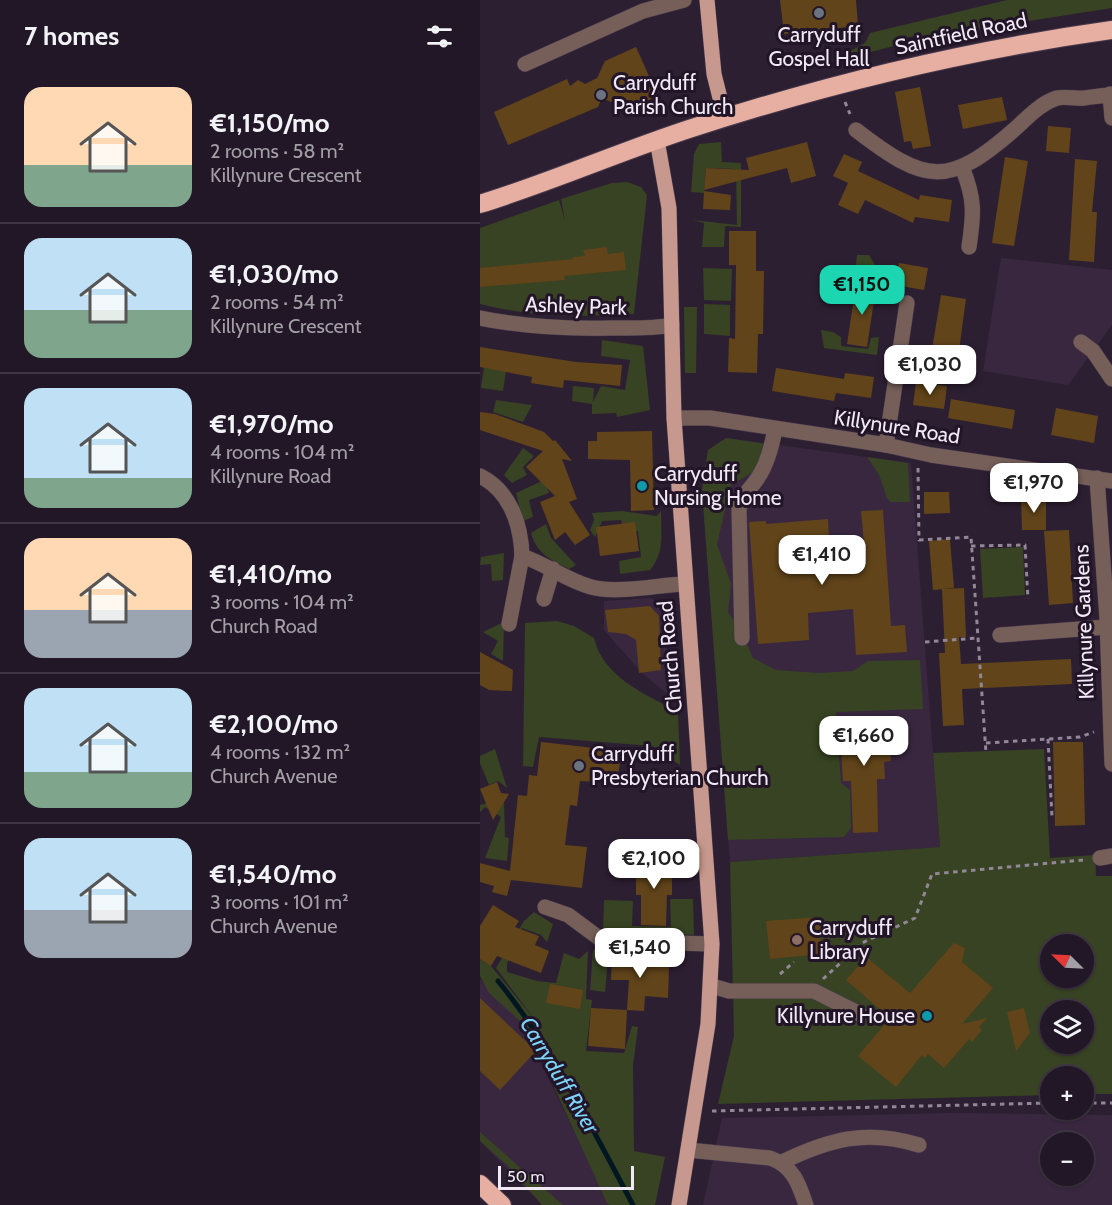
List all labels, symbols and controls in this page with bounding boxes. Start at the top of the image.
marker: Carryduff Gospel Hall [812,6,826,20]
street label: Saintfield Road [893,7,1029,60]
text: 7 homes [24,20,119,52]
icon: filters [423,20,456,53]
place label: Carryduff Gospel Hall [769,22,870,71]
place label: Carryduff Parish Church [613,70,733,119]
marker: Carryduff Parish Church [594,88,608,102]
text: €1,150/mo [210,107,329,139]
icon: home [72,111,144,183]
text: 2 rooms · 58 m² [210,139,344,163]
text: Killynure Crescent [210,163,362,187]
text: €1,030/mo [210,258,339,290]
icon: home [72,262,144,334]
pin: €1,150 [813,265,911,316]
text: €1,150 [834,272,890,296]
text: 2 rooms · 54 m² [210,290,344,314]
street label: Ashley Park [525,291,628,320]
text: Killynure Crescent [210,314,362,338]
pin: €1,030 [881,345,979,396]
text: €1,030 [898,352,962,376]
street label: Killynure Road [832,404,962,449]
text: €1,970/mo [210,408,334,440]
icon: home [72,412,144,484]
text: 4 rooms · 104 m² [210,440,354,464]
place label: Carryduff Nursing Home [654,461,782,510]
pin: €1,970 [985,463,1083,514]
text: Killynure Road [210,464,331,488]
text: €1,970 [1004,470,1064,494]
marker: Carryduff Nursing Home [635,479,649,493]
pin: €1,410 [773,535,871,586]
text: €1,410 [793,542,851,566]
street label: Killynure Gardens [1068,544,1099,700]
text: €1,410/mo [210,558,332,590]
icon: home [72,562,144,634]
text: 3 rooms · 104 m² [210,590,354,614]
street label: Church Road [652,600,687,714]
text: Church Road [210,614,318,638]
text: €2,100/mo [210,708,338,740]
icon: home [72,712,144,784]
pin: €1,660 [815,716,913,767]
text: €1,660 [833,723,895,747]
text: 4 rooms · 132 m² [210,740,350,764]
place label: Carryduff Presbyterian Church [591,741,769,790]
marker: Carryduff Presbyterian Church [572,759,586,773]
text: Church Avenue [210,764,338,788]
pin: €2,100 [605,839,703,890]
text: €2,100 [622,846,686,870]
text: €1,540/mo [210,858,337,890]
icon: home [72,862,144,934]
text: 3 rooms · 101 m² [210,890,349,914]
text: Church Avenue [210,914,338,938]
place label: Carryduff Library [809,915,892,964]
pin: €1,540 [591,928,689,979]
marker: Carryduff Library [790,933,804,947]
north arrow [1040,934,1094,988]
map controls [1040,934,1094,1186]
text: €1,540 [609,935,671,959]
button: layers [1040,1000,1094,1054]
place label: Killynure House [777,1003,915,1028]
marker: Killynure House [920,1009,934,1023]
water label: Carryduff River [514,1012,606,1140]
button: + [1040,1066,1094,1120]
button: − [1040,1132,1094,1186]
scale bar [498,1163,634,1190]
text: 50 m [507,1167,544,1186]

